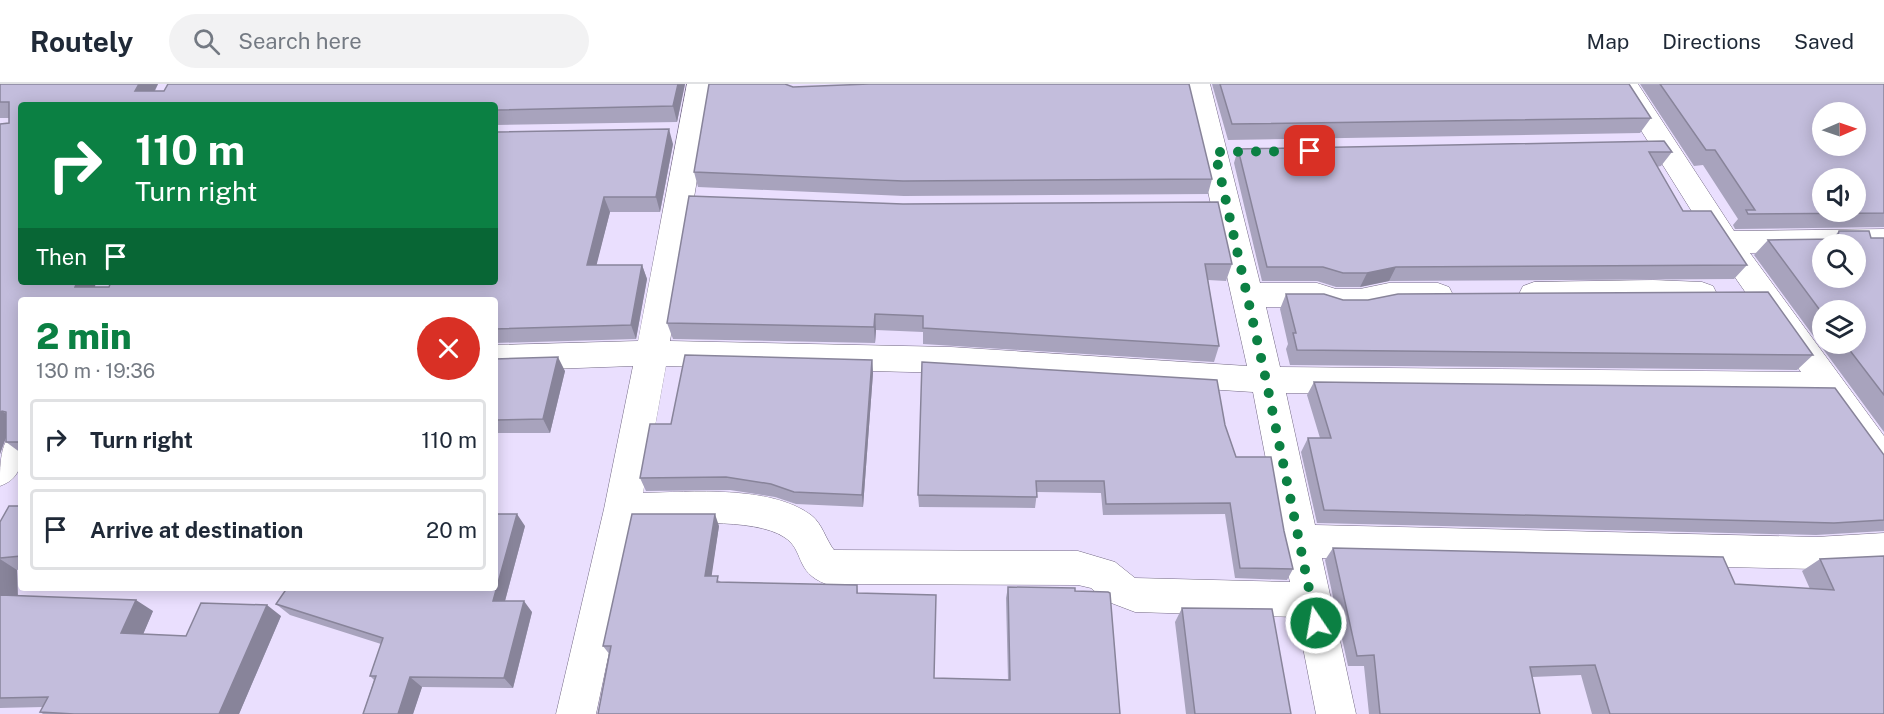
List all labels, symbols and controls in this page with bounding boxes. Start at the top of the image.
search box [169,14,589,68]
text: Routely [30,25,133,58]
icon: search [190,25,223,58]
text: Search here [238,28,362,54]
text: Map [1587,29,1629,54]
text: Directions [1662,29,1761,54]
text: Saved [1794,29,1854,54]
north arrow [1812,102,1866,156]
map controls [1812,102,1866,354]
text: 110 m [135,125,245,174]
pin [1284,125,1335,176]
icon: right [36,126,114,204]
icon: arrive [1293,134,1326,167]
button: sound [1812,168,1866,222]
text: Turn right [135,175,258,207]
button: search [1812,234,1866,288]
icon: arrive [99,240,132,273]
text: Then [36,244,87,270]
button: layers [1812,300,1866,354]
text: 2 min [36,315,132,357]
button: close [417,317,480,380]
text: 130 m · 19:36 [36,359,155,383]
icon: right [39,423,72,456]
text: Turn right [90,427,193,453]
text: 110 m [421,427,477,453]
icon: arrive [39,513,72,546]
text: Arrive at destination [90,517,303,543]
text: 20 m [426,517,477,543]
position arrow [1284,591,1348,655]

